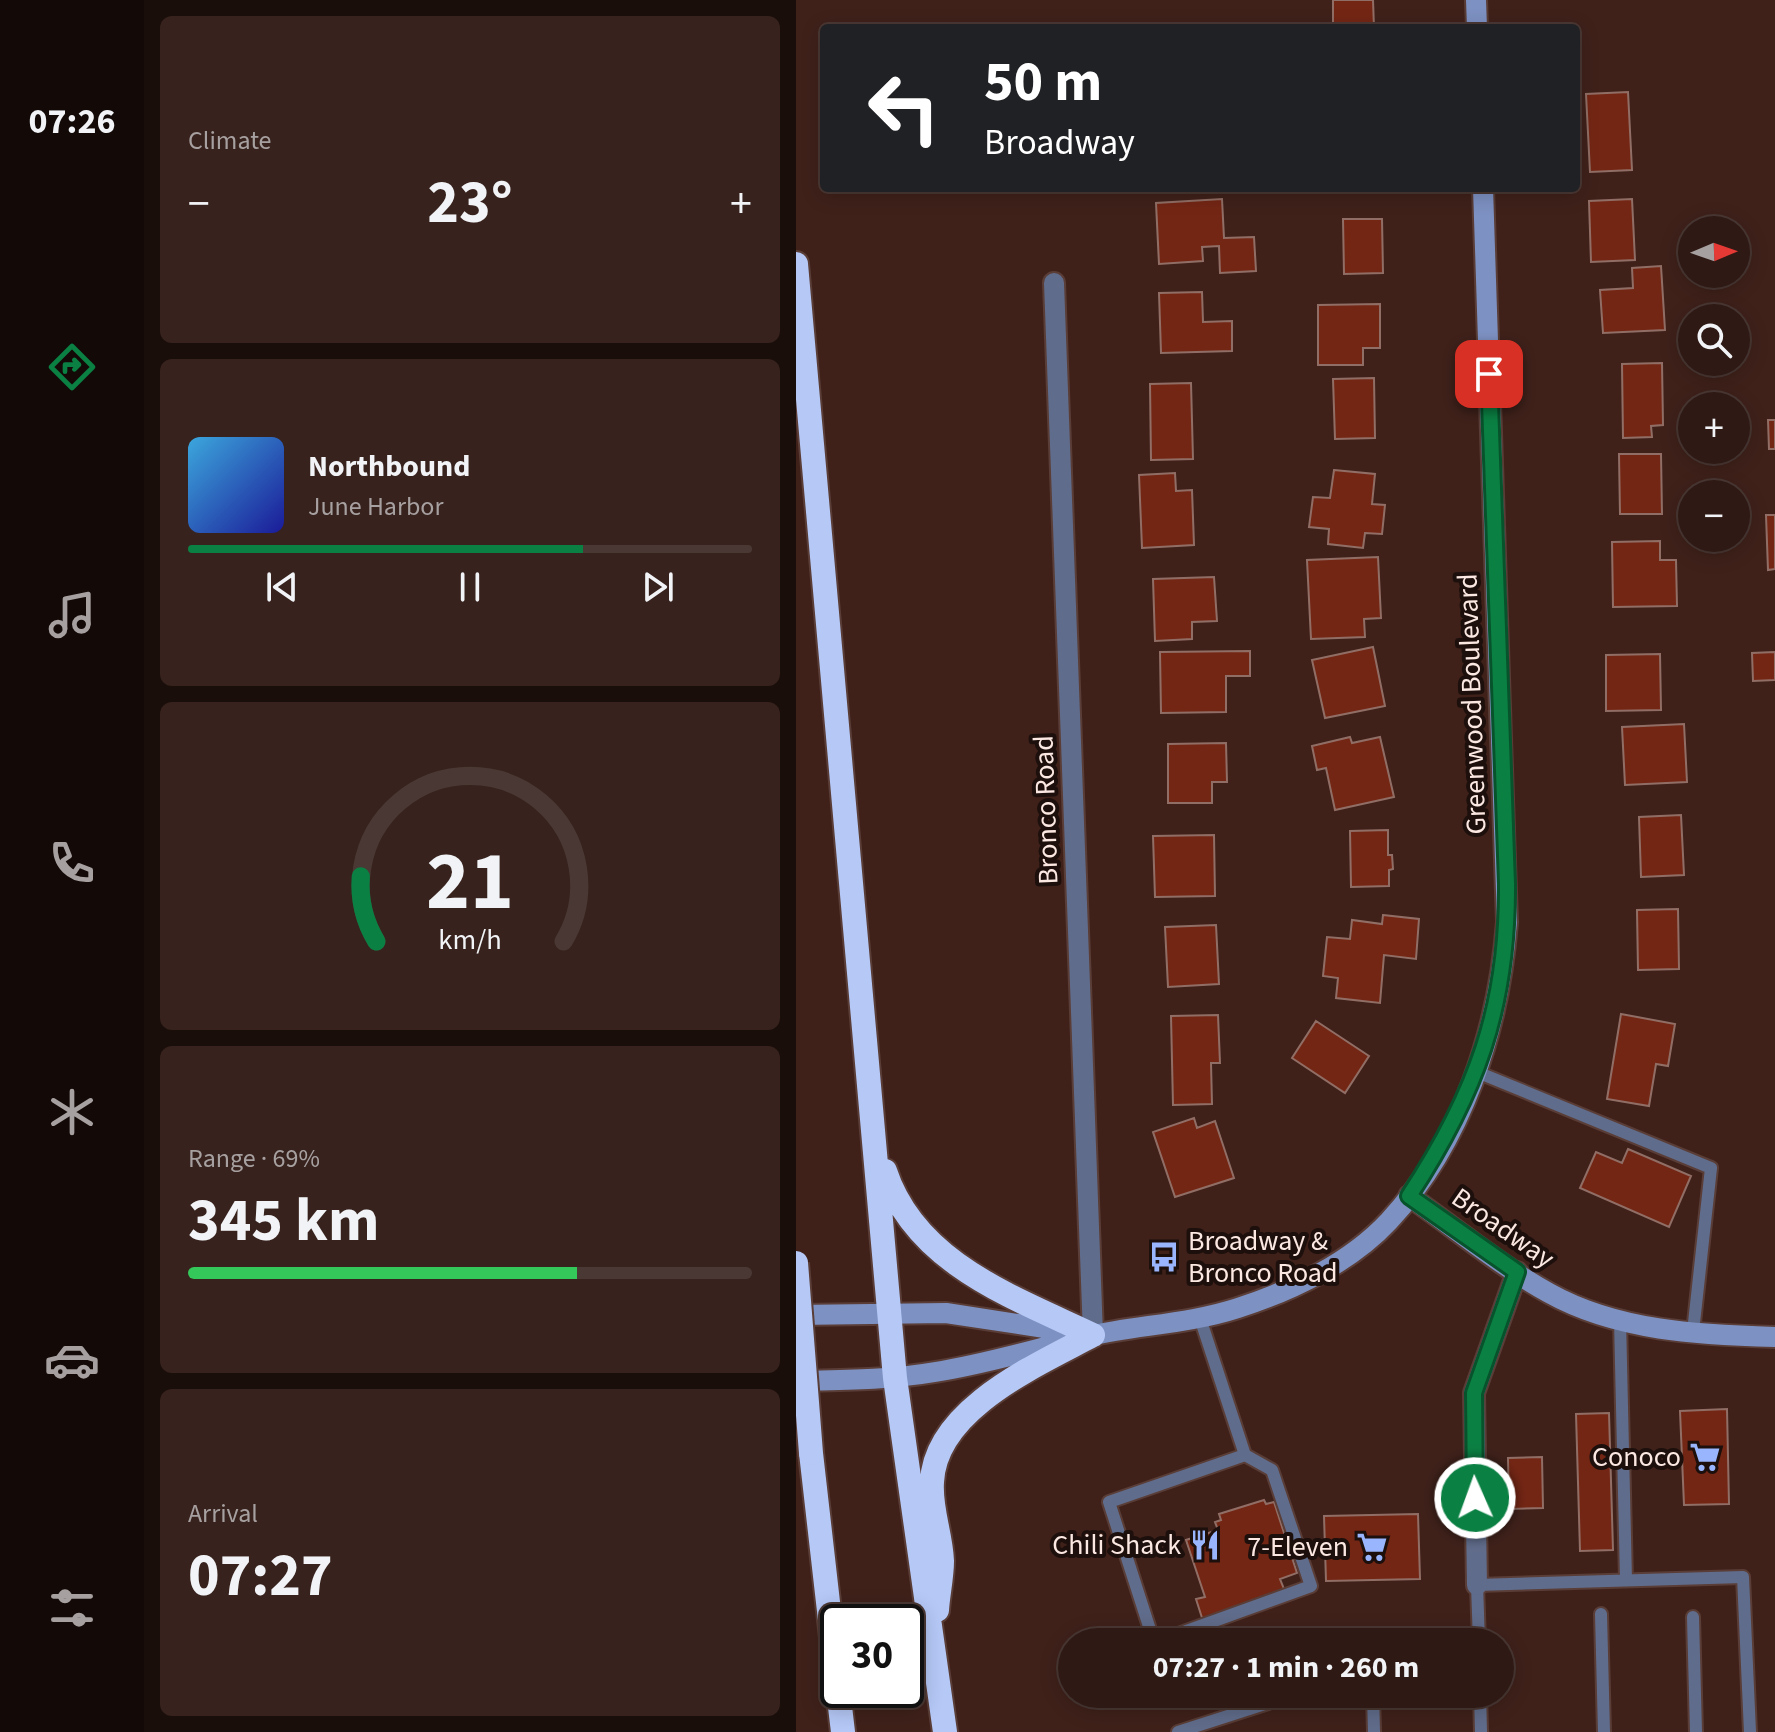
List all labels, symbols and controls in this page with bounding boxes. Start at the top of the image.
text: 50 m [984,43,1102,122]
icon: left [852,56,956,160]
text: 07:26 [29,96,115,147]
text: Broadway [984,117,1135,168]
text: Climate [188,122,272,159]
text: 23° [427,161,513,246]
text: − [188,173,210,236]
text: + [730,173,752,236]
north arrow [1678,216,1750,288]
map controls [1678,216,1750,552]
button: search [1678,304,1750,376]
icon: directions [44,339,100,395]
pin [1455,340,1523,408]
icon: arrive [1467,352,1511,396]
button: + [1678,392,1750,464]
text: Northbound [308,445,470,488]
button: − [1678,480,1750,552]
text: June Harbor [308,488,444,525]
icon: previous [260,565,304,609]
icon: pause [448,565,492,609]
icon: next [636,565,680,609]
street label: Greenwood Boulevard [1447,573,1497,835]
icon: music [44,587,100,643]
street label: Bronco Road [1023,735,1069,885]
text: 21 [426,823,514,941]
icon: phone [44,835,100,891]
text: km/h [438,920,502,960]
icon: climate [44,1084,100,1140]
text: Range · 69% [188,1140,320,1177]
street label: Broadway [1443,1178,1563,1278]
text: 345 km [188,1179,379,1264]
place label: Broadway & Bronco Road [1188,1221,1337,1293]
bus stop icon: Broadway & Bronco Road [1147,1240,1181,1274]
icon: car [44,1332,100,1388]
place label: Conoco [1592,1437,1681,1477]
supermarket icon: Conoco [1688,1440,1722,1474]
position arrow [1433,1456,1517,1540]
text: Arrival [188,1495,258,1532]
place label: Chili Shack [1052,1525,1181,1565]
place label: 7-Eleven [1247,1527,1348,1567]
restaurant icon: Chili Shack [1188,1528,1222,1562]
supermarket icon: 7-Eleven [1355,1530,1389,1564]
text: 07:27 [188,1534,333,1619]
icon: filters [44,1580,100,1636]
speed limit sign: 30 [820,1604,924,1708]
text: 07:27 · 1 min · 260 m [1153,1646,1419,1689]

